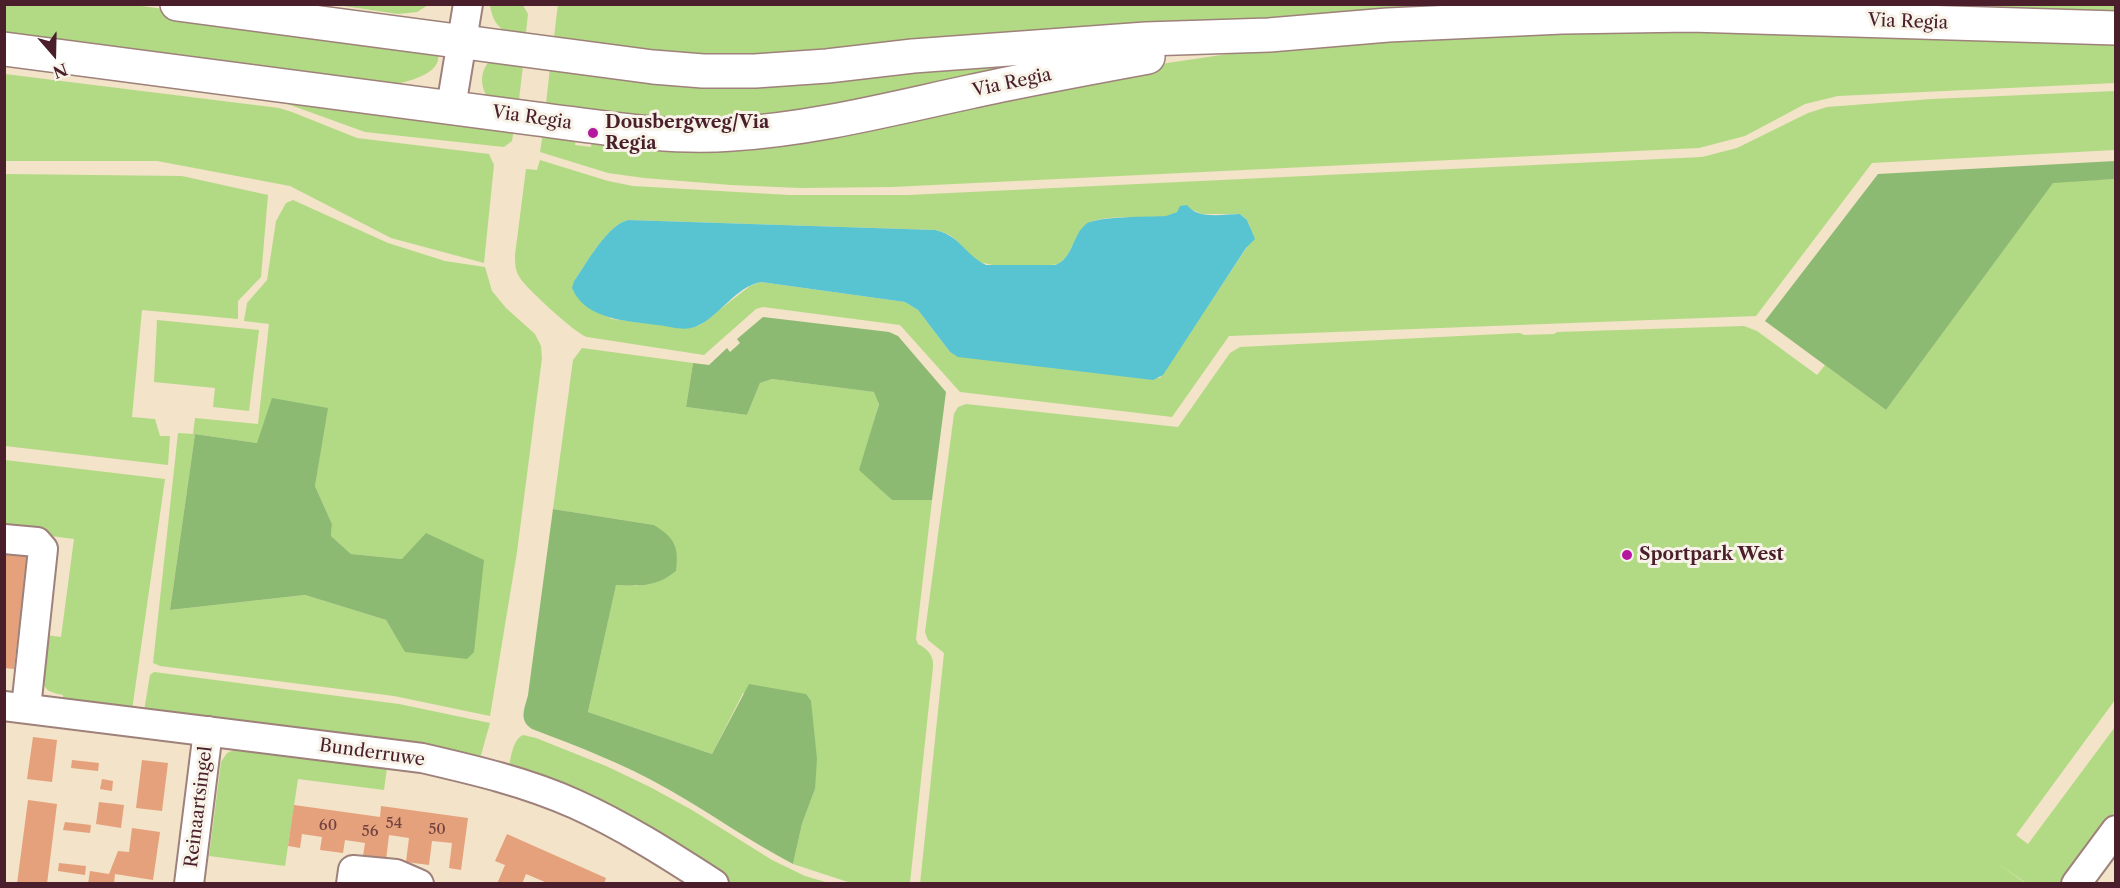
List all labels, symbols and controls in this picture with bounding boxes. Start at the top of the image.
street label: Via Regia [1867,10,1949,34]
north arrow [24,24,84,84]
text: N [50,59,70,83]
street label: Via Regia [970,64,1054,102]
street label: Via Regia [491,102,573,134]
place label: Dousbergweg/Via Regia [605,112,769,154]
marker: Dousbergweg/Via Regia [586,126,600,140]
place label: Sportpark West [1639,544,1784,566]
marker: Sportpark West [1620,548,1634,562]
street label: Bunderruwe [318,735,426,771]
street label: Reinaartsingel [181,745,217,869]
house number: 54 [386,815,402,833]
house number: 60 [319,817,337,835]
house number: 50 [428,821,446,839]
house number: 56 [362,823,378,841]

